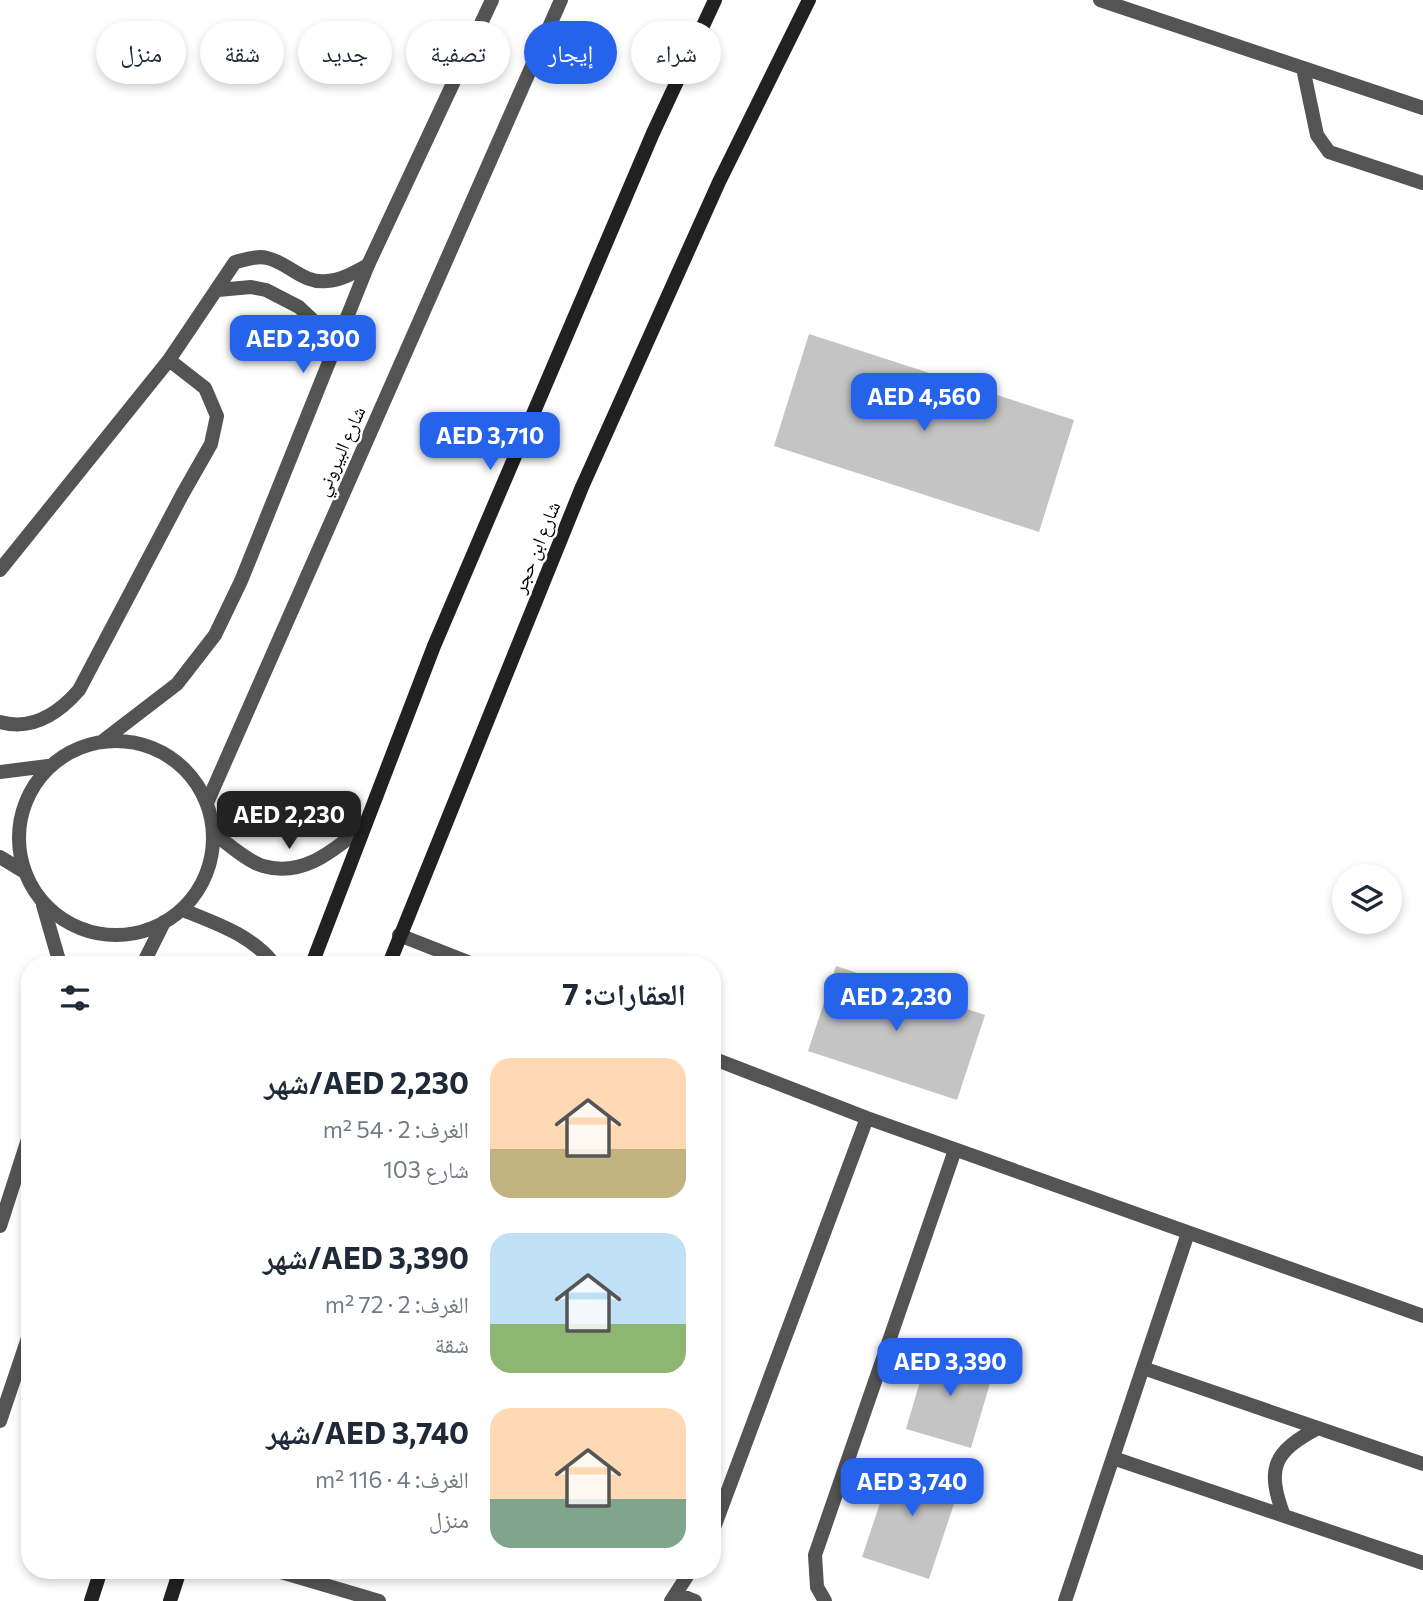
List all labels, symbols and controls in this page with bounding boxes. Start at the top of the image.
chip: منزل [96,21,186,84]
chip: شقة [200,21,284,84]
chip: جديد [298,21,392,84]
chip: تصفية [406,21,510,84]
chip: إيجار [524,21,617,84]
chip: شراء [631,21,721,84]
pin: AED 2,300 [223,316,383,375]
text: AED 2,300 [246,324,360,352]
pin: AED 4,560 [844,374,1004,433]
text: AED 4,560 [867,382,981,410]
street label: شارع البيروني [310,402,374,501]
pin: AED 3,710 [410,412,570,472]
text: AED 3,710 [436,421,544,449]
street label: شارع ابن حجر [506,498,565,597]
pin: AED 2,230 [209,792,369,851]
text: AED 2,230 [233,800,345,828]
map controls [1332,864,1402,934]
button: layers [1332,864,1402,934]
text: العقارات: 7 [562,974,686,1011]
pin: AED 2,230 [816,974,976,1033]
icon: filters [56,979,94,1017]
text: AED 2,230 [840,982,952,1010]
text: AED 2,230/شهر [264,1063,469,1100]
icon: home [546,1086,630,1170]
text: الغرف: 2 · 54 m² [323,1115,469,1143]
text: شارع 103 [383,1155,469,1183]
text: AED 3,390/شهر [263,1238,469,1275]
icon: home [546,1261,630,1345]
text: الغرف: 2 · 72 m² [325,1290,469,1318]
text: شقة [435,1330,469,1358]
pin: AED 3,390 [870,1338,1030,1398]
text: AED 3,390 [893,1347,1007,1375]
text: AED 3,740/شهر [266,1413,469,1450]
icon: home [546,1436,630,1520]
pin: AED 3,740 [832,1458,992,1518]
text: الغرف: 4 · 116 m² [315,1465,469,1493]
text: AED 3,740 [857,1467,967,1495]
text: منزل [429,1505,469,1533]

